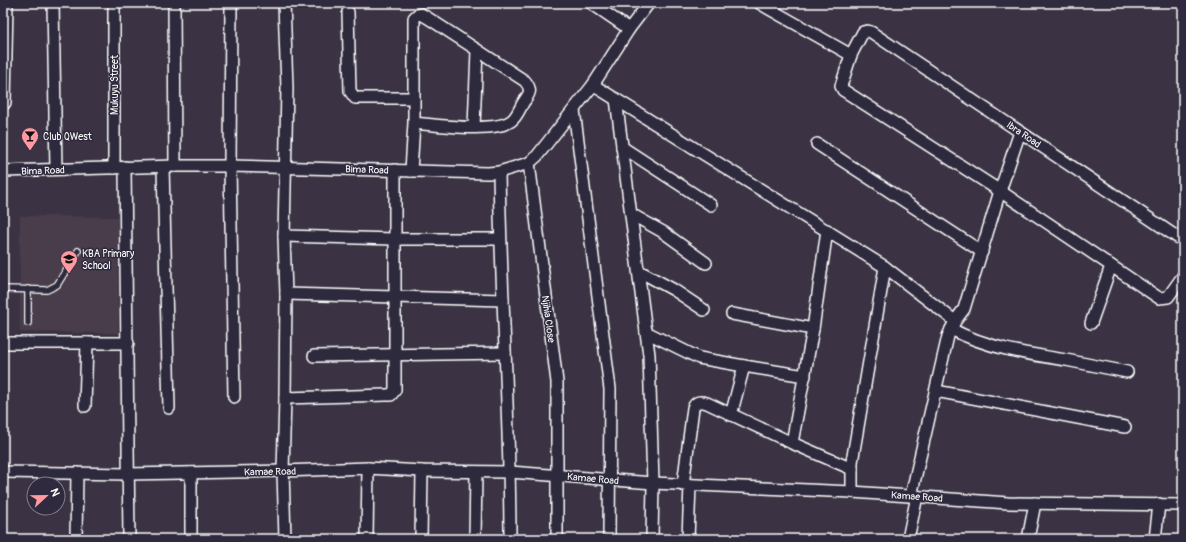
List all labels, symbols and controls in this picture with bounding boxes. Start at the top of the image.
street label: Mukuyu Street [109,54,121,115]
street label: Ibra Road [1004,119,1043,151]
bar icon: Club QWest [20,126,40,151]
place label: Club QWest [43,131,93,143]
street label: Bima Road [345,163,389,177]
street label: Bima Road [21,164,65,178]
place label: KBA Primary School [82,248,135,272]
school or university icon: KBA Primary School [59,249,79,274]
street label: Njihia Close [539,295,557,344]
street label: Kamae Road [244,466,296,478]
street label: Kamae Road [566,471,619,487]
north arrow [26,476,66,516]
text: N [47,487,62,499]
street label: Kamae Road [891,489,943,505]

